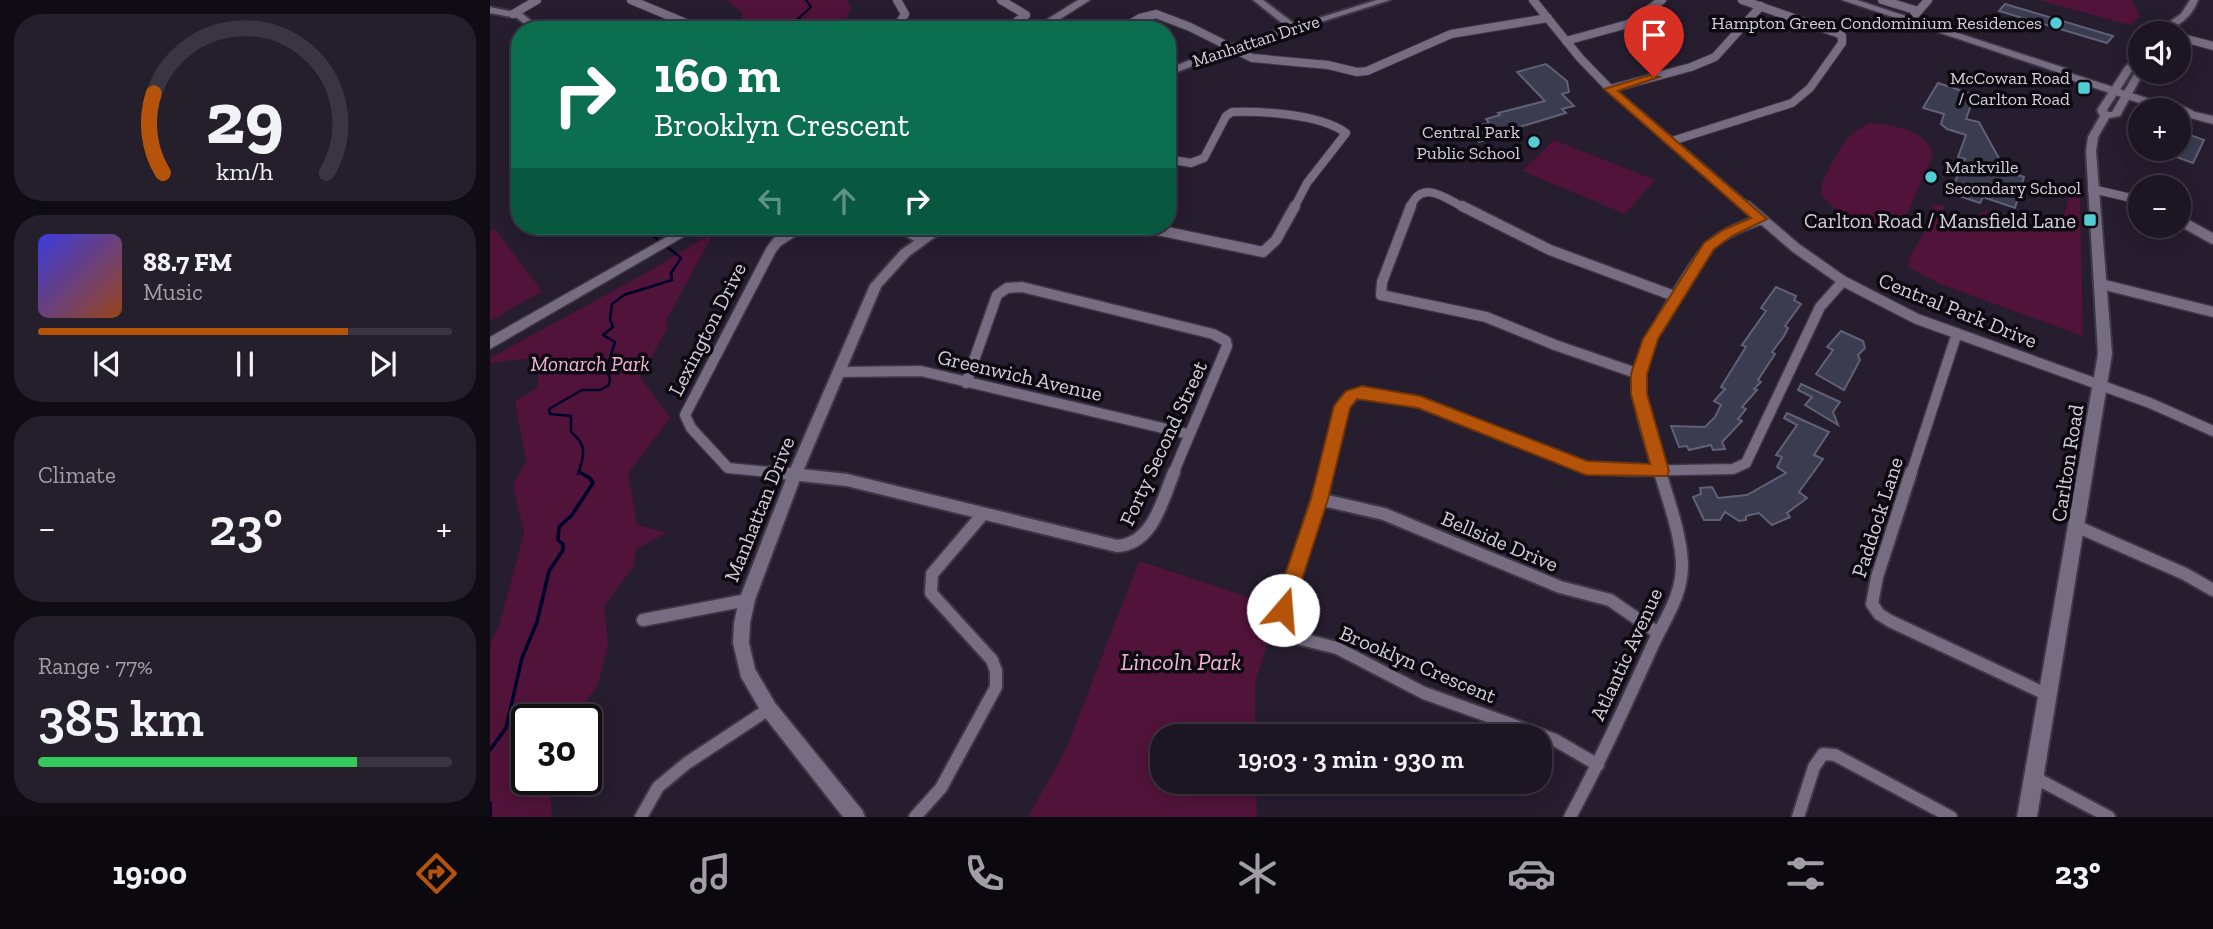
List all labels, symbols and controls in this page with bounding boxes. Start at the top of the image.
pin [1624,5,1684,77]
street label: Manhattan Drive [1190,10,1322,72]
place label: Hampton Green Condominium Residences [1711,12,2042,34]
marker: Hampton Green Condominium Residences [2048,15,2064,31]
icon: arrive [1635,16,1673,54]
map controls [2128,21,2191,238]
button: sound [2128,21,2191,84]
text: 160 m [654,46,780,105]
icon: right [539,49,630,140]
place label: McCowan Road / Carlton Road [1950,67,2070,110]
text: 29 [206,75,284,163]
marker: McCowan Road / Carlton Road [2076,80,2092,96]
button: + [2128,98,2191,161]
text: Brooklyn Crescent [654,106,910,144]
place label: Central Park Public School [1416,121,1521,164]
marker: Central Park Public School [1526,134,1542,150]
text: km/h [216,156,274,186]
place label: Markville Secondary School [1945,156,2081,199]
marker: Markville Secondary School [1923,169,1939,185]
button: − [2128,175,2191,238]
icon: left [752,182,790,220]
icon: ahead [825,182,863,220]
icon: right [898,182,936,220]
place label: Carlton Road / Mansfield Lane [1804,208,2076,233]
marker: Carlton Road / Mansfield Lane [2082,212,2098,228]
text: 88.7 FM [143,246,232,278]
street label: Lexington Drive [663,258,751,400]
street label: Central Park Drive [1875,267,2041,353]
text: Music [143,278,203,306]
street label: Greenwich Avenue [935,344,1105,406]
icon: previous [88,345,126,383]
icon: pause [226,345,264,383]
icon: next [364,345,402,383]
park label: Monarch Park [530,351,650,376]
street label: Forty Second Street [1114,356,1212,529]
street label: Carlton Road [2045,402,2089,523]
street label: Manhattan Drive [718,433,800,585]
street label: Paddock Lane [1846,454,1908,580]
text: Climate [38,461,116,489]
text: 23° [209,496,283,558]
text: − [38,505,56,551]
text: + [436,505,452,551]
street label: Bellside Drive [1438,505,1562,577]
position arrow [1246,573,1320,647]
street label: Atlantic Avenue [1584,584,1668,724]
street label: Brooklyn Crescent [1336,620,1500,708]
park label: Lincoln Park [1121,647,1242,676]
text: Range · 77% [38,652,153,680]
text: 385 km [38,687,204,749]
speed limit sign: 30 [511,704,602,795]
text: 19:03 · 3 min · 930 m [1238,743,1464,775]
icon: directions [412,849,461,898]
icon: music [686,849,735,898]
icon: phone [960,849,1009,898]
icon: climate [1233,849,1282,898]
icon: car [1507,849,1556,898]
icon: filters [1781,849,1830,898]
text: 19:00 [112,854,187,892]
text: 23° [2055,854,2101,892]

